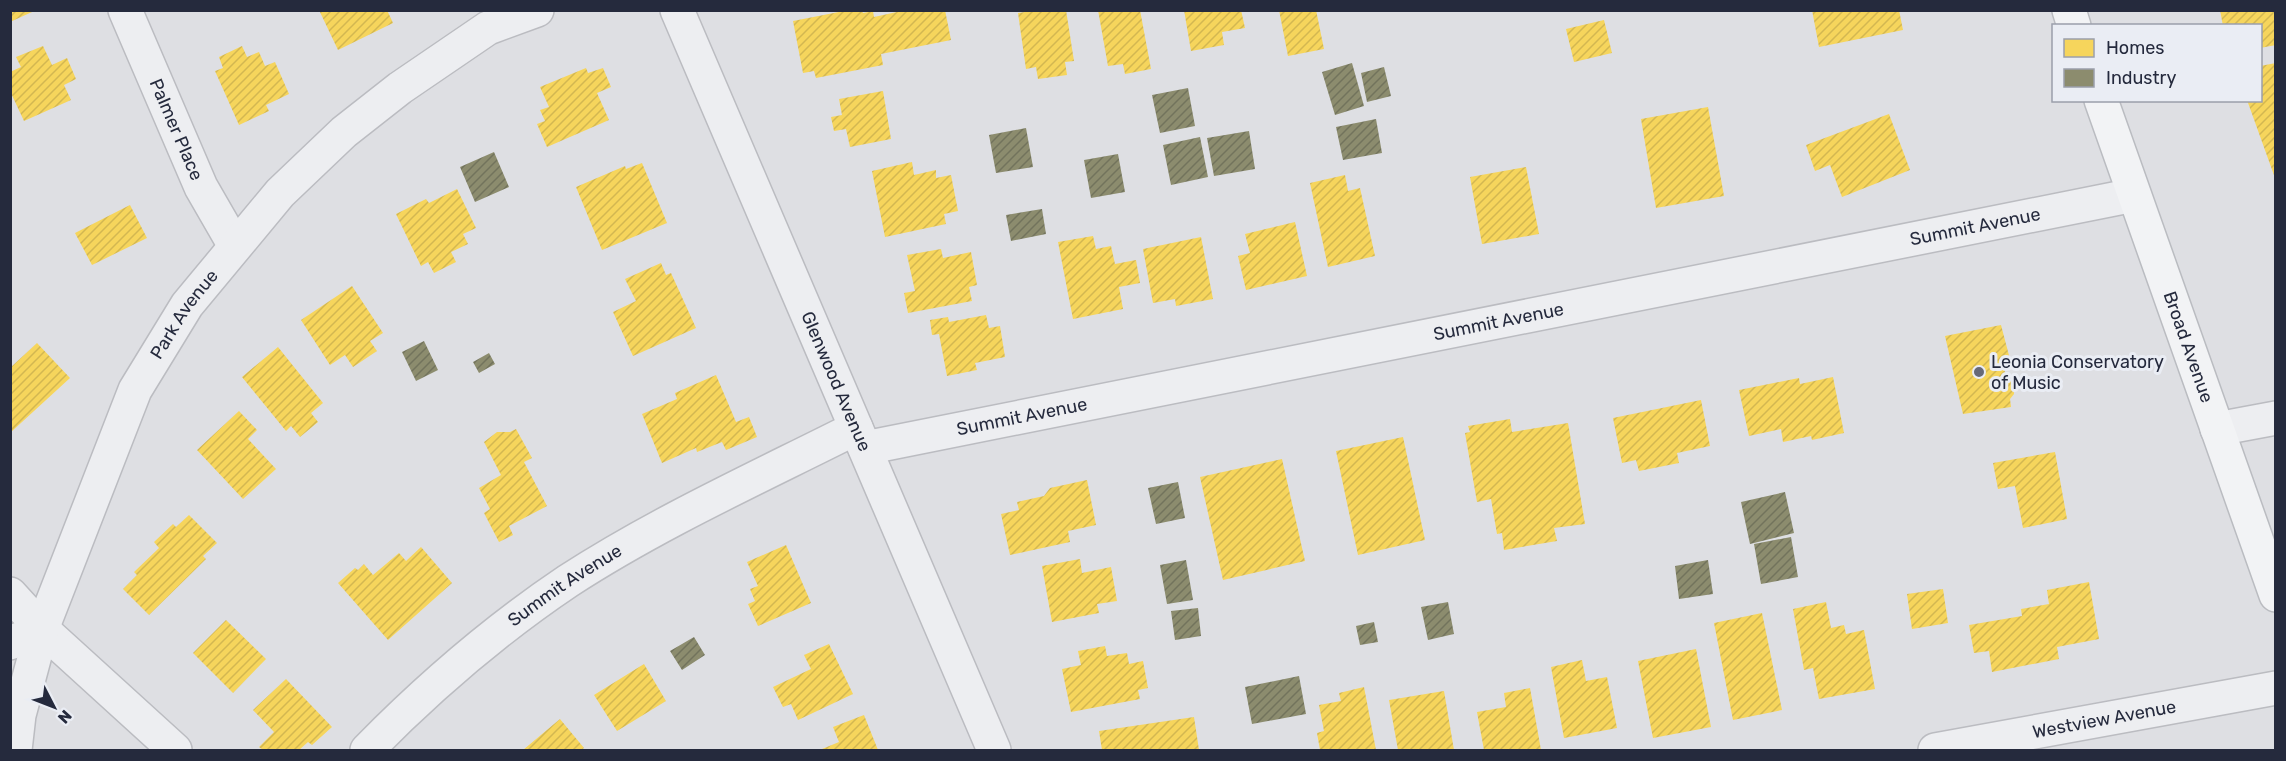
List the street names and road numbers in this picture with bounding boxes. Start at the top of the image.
street label: Palmer Place [145,75,208,184]
street label: Summit Avenue [1908,203,2042,250]
street label: Park Avenue [146,265,223,363]
street label: Broad Avenue [2159,288,2218,406]
street label: Summit Avenue [1431,298,1566,345]
street label: Glenwood Avenue [796,308,876,455]
street label: Summit Avenue [955,393,1089,440]
street label: Summit Avenue [503,540,626,631]
street label: Westview Avenue [2031,695,2178,743]

